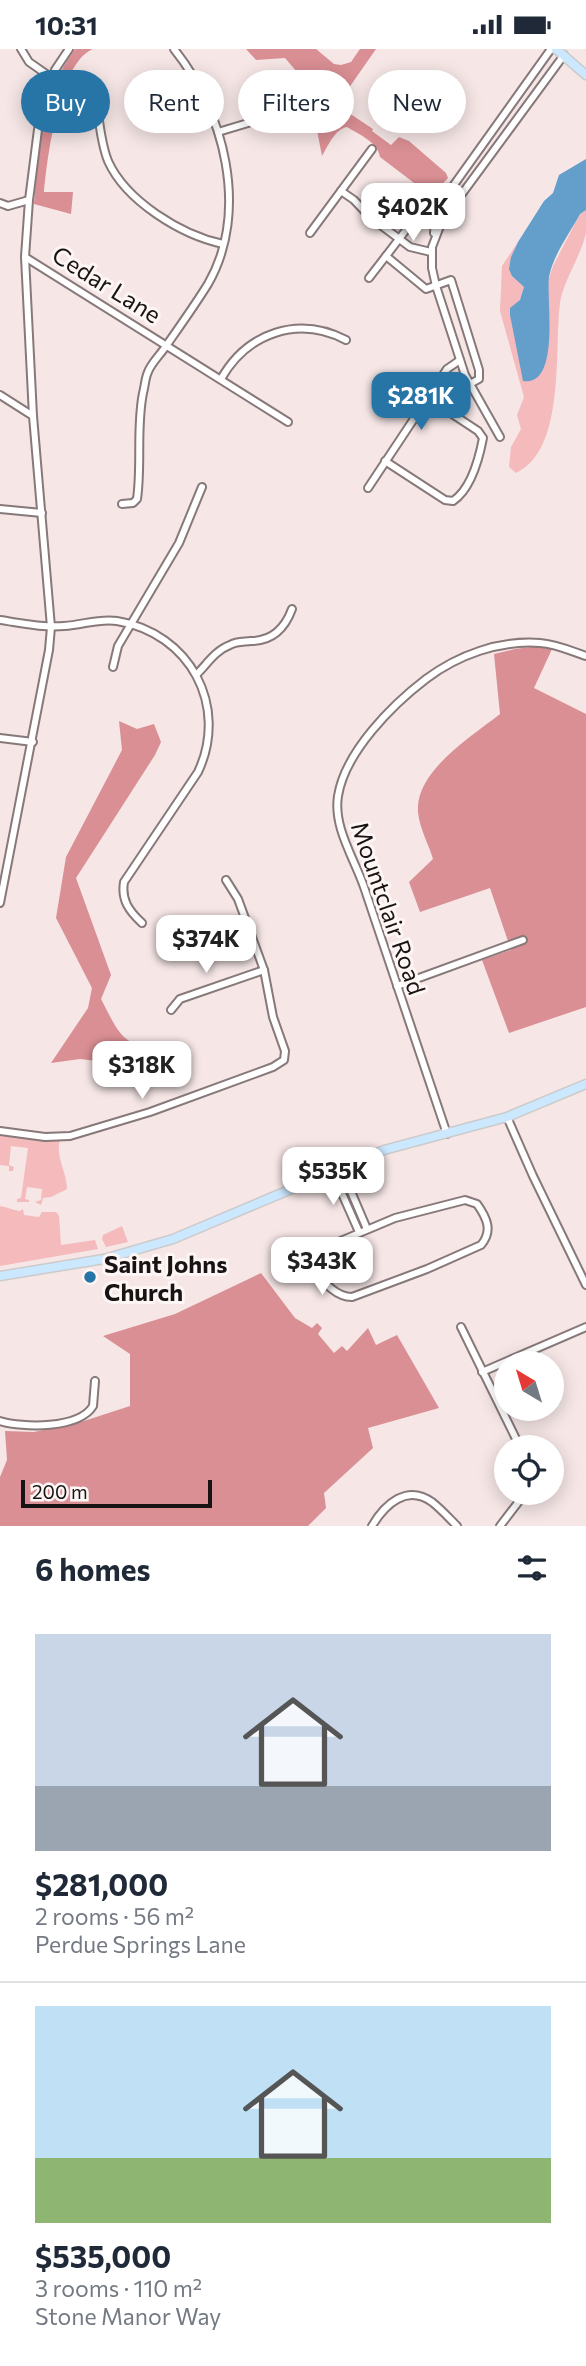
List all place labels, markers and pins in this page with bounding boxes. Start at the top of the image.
pin: $402K [364,183,462,243]
pin: $281K [372,373,470,432]
pin: $374K [157,915,255,975]
pin: $318K [93,1041,191,1101]
pin: $535K [284,1147,382,1207]
pin: $343K [273,1237,371,1297]
place label: Saint Johns Church [104,1249,227,1306]
marker: Saint Johns Church [82,1269,98,1285]

